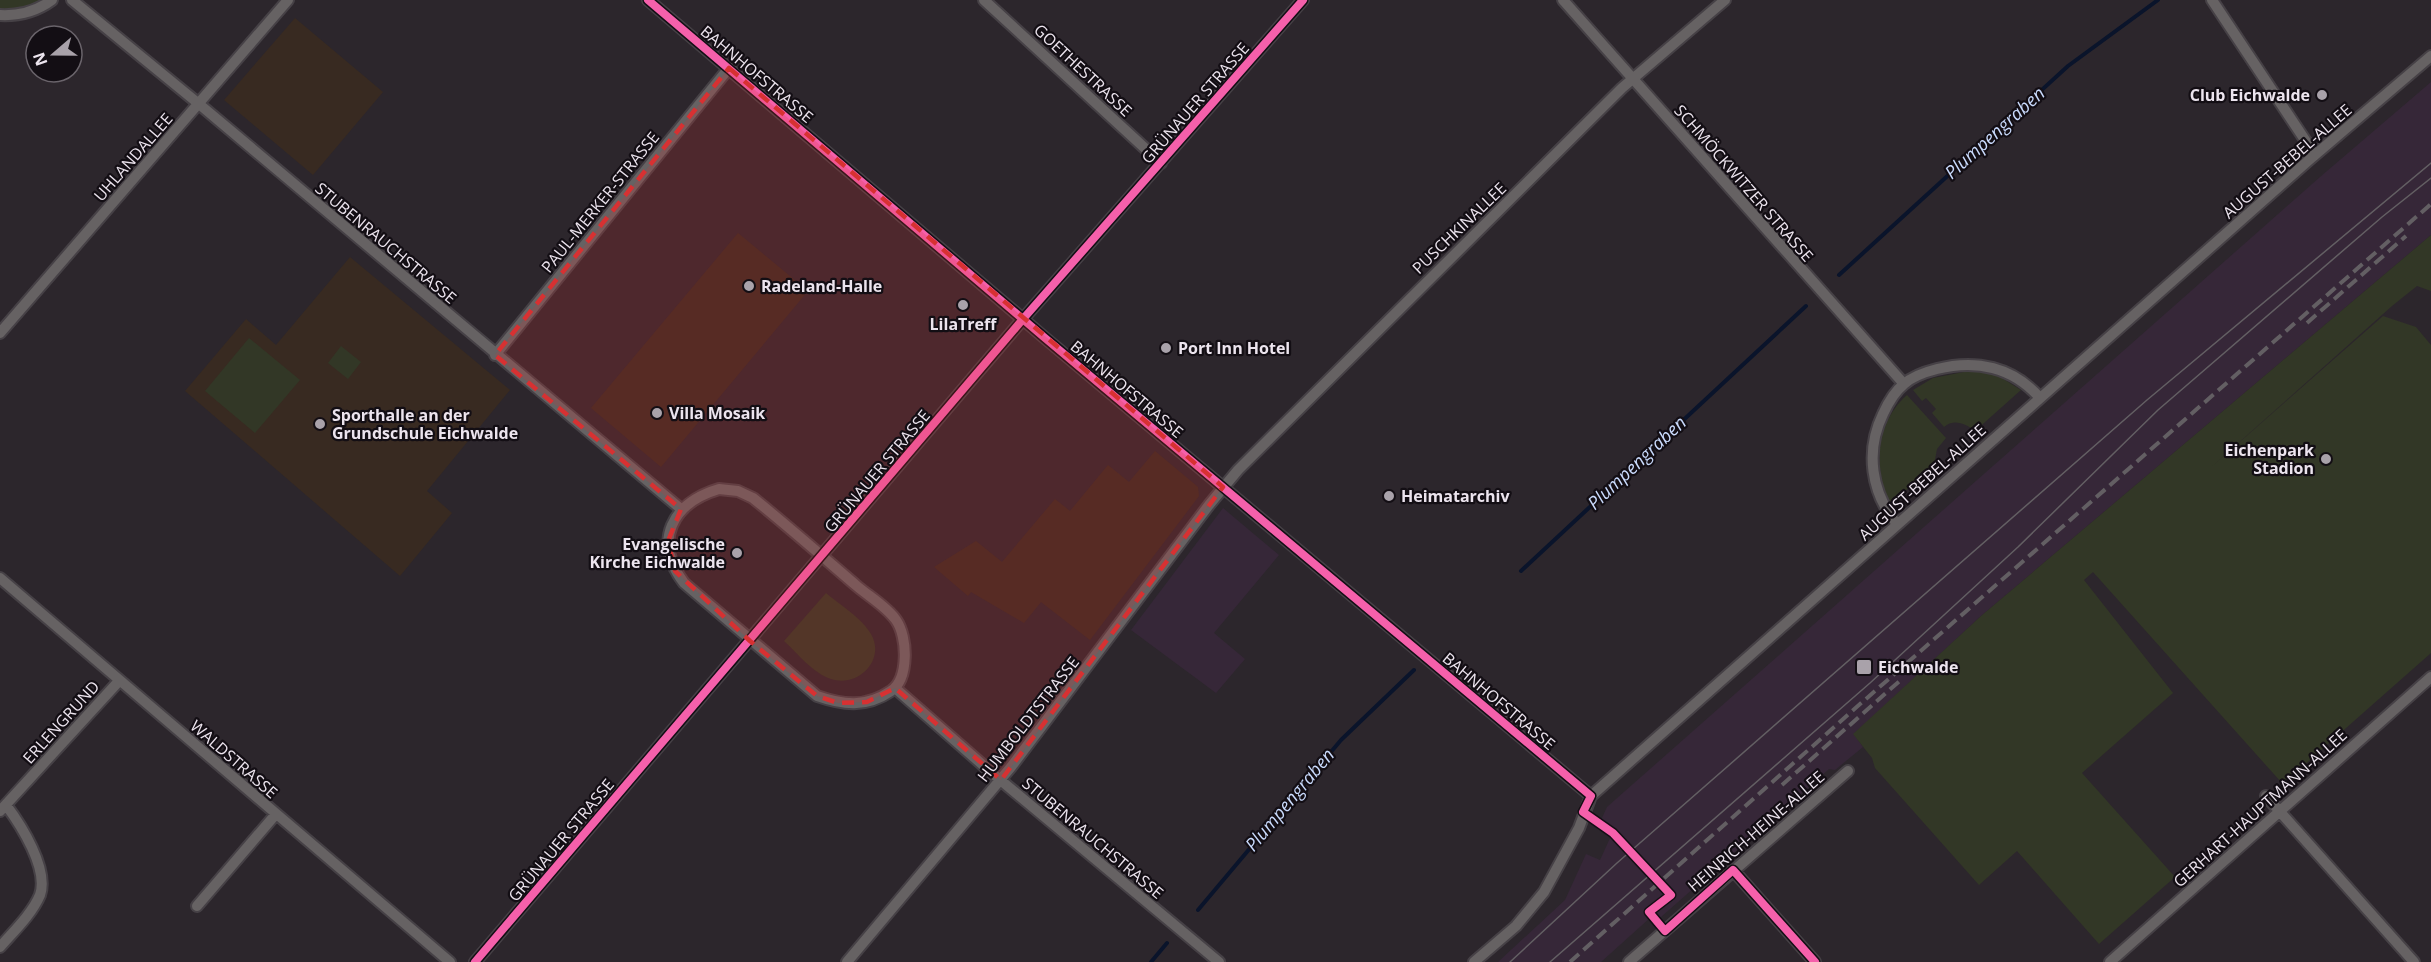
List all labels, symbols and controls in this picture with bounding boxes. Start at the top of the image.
street label: GOETHESTRASSE [1029,19,1137,121]
street label: BAHNHOFSTRASSE [696,20,818,128]
north arrow [24,24,84,84]
street label: GRÜNAUER STRASSE [1136,38,1254,168]
text: N [27,49,52,69]
water label: Plumpengraben [1939,81,2050,184]
place label: Club Eichwalde [2190,84,2310,106]
marker: Club Eichwalde [2315,88,2329,102]
street label: AUGUST-BEBEL-ALLEE [2218,99,2356,223]
street label: SCHMÖCKWITZER STRASSE [1670,100,1818,266]
street label: UHLANDALLEE [89,108,177,206]
street label: PAUL-MERKER-STRASSE [536,127,664,277]
street label: STUBENRAUCHSTRASSE [311,177,461,309]
street label: PUSCHKINALLEE [1407,177,1511,279]
place label: Radeland-Halle [761,275,882,297]
marker: Radeland-Halle [742,279,756,293]
marker: LilaTreff [956,298,970,312]
place label: LilaTreff [930,313,998,335]
street label: BAHNHOFSTRASSE [1066,335,1188,443]
place label: Port Inn Hotel [1178,337,1290,359]
marker: Port Inn Hotel [1159,341,1173,355]
place label: Villa Mosaik [669,402,765,424]
place label: Sporthalle an der Grundschule Eichwalde [332,404,518,444]
street label: GRÜNAUER STRASSE [819,405,935,537]
marker: Villa Mosaik [650,406,664,420]
water label: Plumpengraben [1582,410,1691,514]
marker: Sporthalle an der Grundschule Eichwalde [313,417,327,431]
street label: AUGUST-BEBEL-ALLEE [1854,419,1990,545]
place label: Eichenpark Stadion [2224,439,2314,479]
marker: Eichenpark Stadion [2319,452,2333,466]
place label: Heimatarchiv [1401,485,1510,507]
marker: Heimatarchiv [1382,489,1396,503]
place label: Evangelische Kirche Eichwalde [589,533,725,573]
marker: Evangelische Kirche Eichwalde [730,546,744,560]
street label: BAHNHOFSTRASSE [1438,647,1560,755]
street label: HUMBOLDTSTRASSE [972,652,1084,786]
place label: Eichwalde [1878,656,1958,678]
marker: Eichwalde [1855,658,1873,676]
street label: ERLENGRUND [18,676,104,768]
street label: WALDSTRASSE [186,715,282,803]
street label: GERHART-HAUPTMANN-ALLEE [2168,724,2352,892]
water label: Plumpengraben [1239,743,1339,856]
street label: HEINRICH-HEINE-ALLEE [1683,765,1829,897]
street label: STUBENRAUCHSTRASSE [1018,772,1168,904]
street label: GRÜNAUER STRASSE [503,774,619,906]

